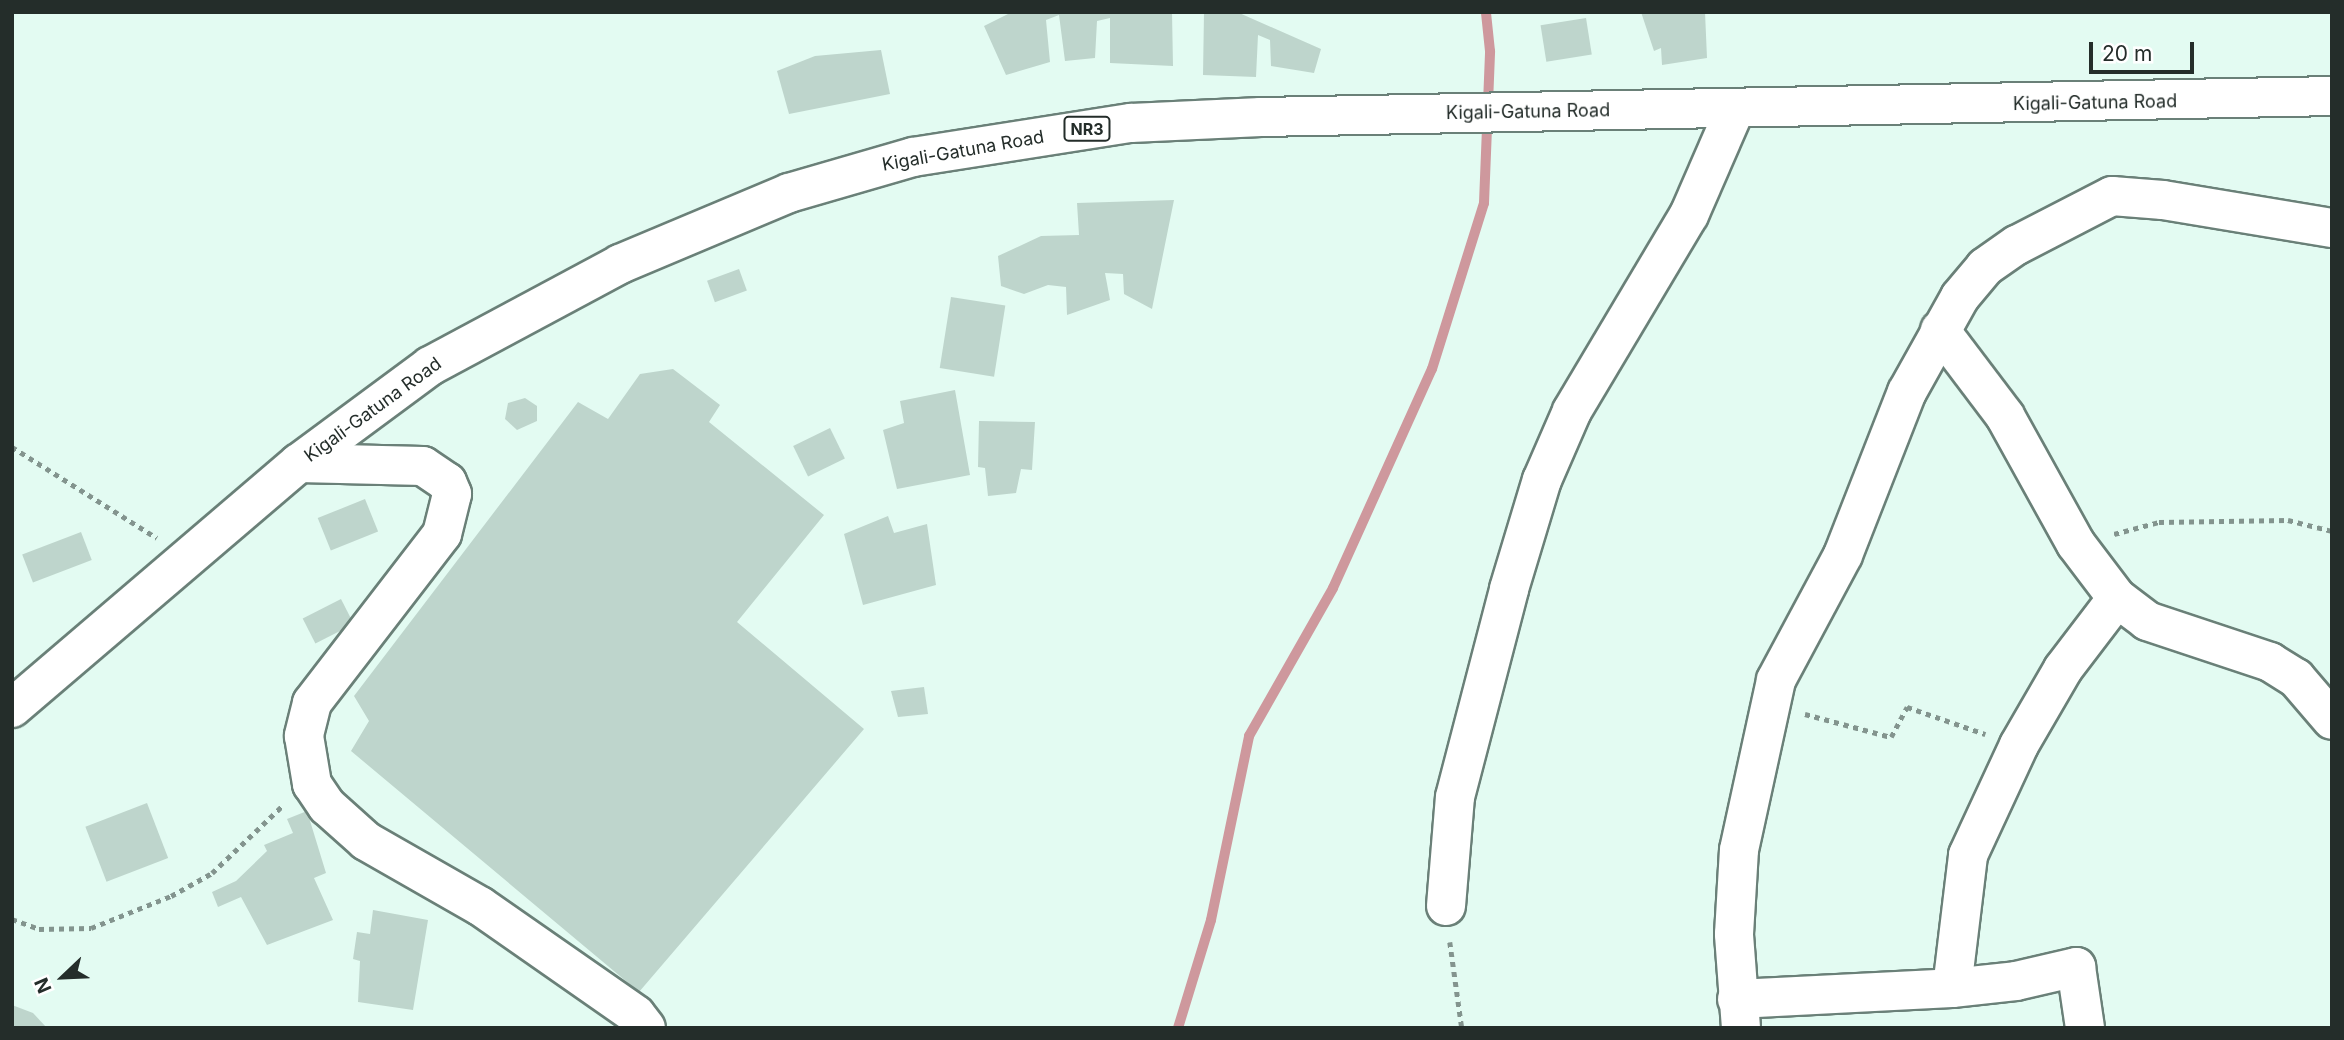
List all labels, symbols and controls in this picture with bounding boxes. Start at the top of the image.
scale bar [2092,28,2197,72]
text: 20 m [2102,41,2152,66]
street label: Kigali-Gatuna Road [2013,91,2177,115]
street label: Kigali-Gatuna Road [1446,100,1610,124]
road number: NR3 [1062,116,1112,141]
street label: Kigali-Gatuna Road [880,126,1046,176]
street label: Kigali-Gatuna Road [300,353,446,467]
north arrow [28,942,98,1012]
text: N [30,974,57,997]

